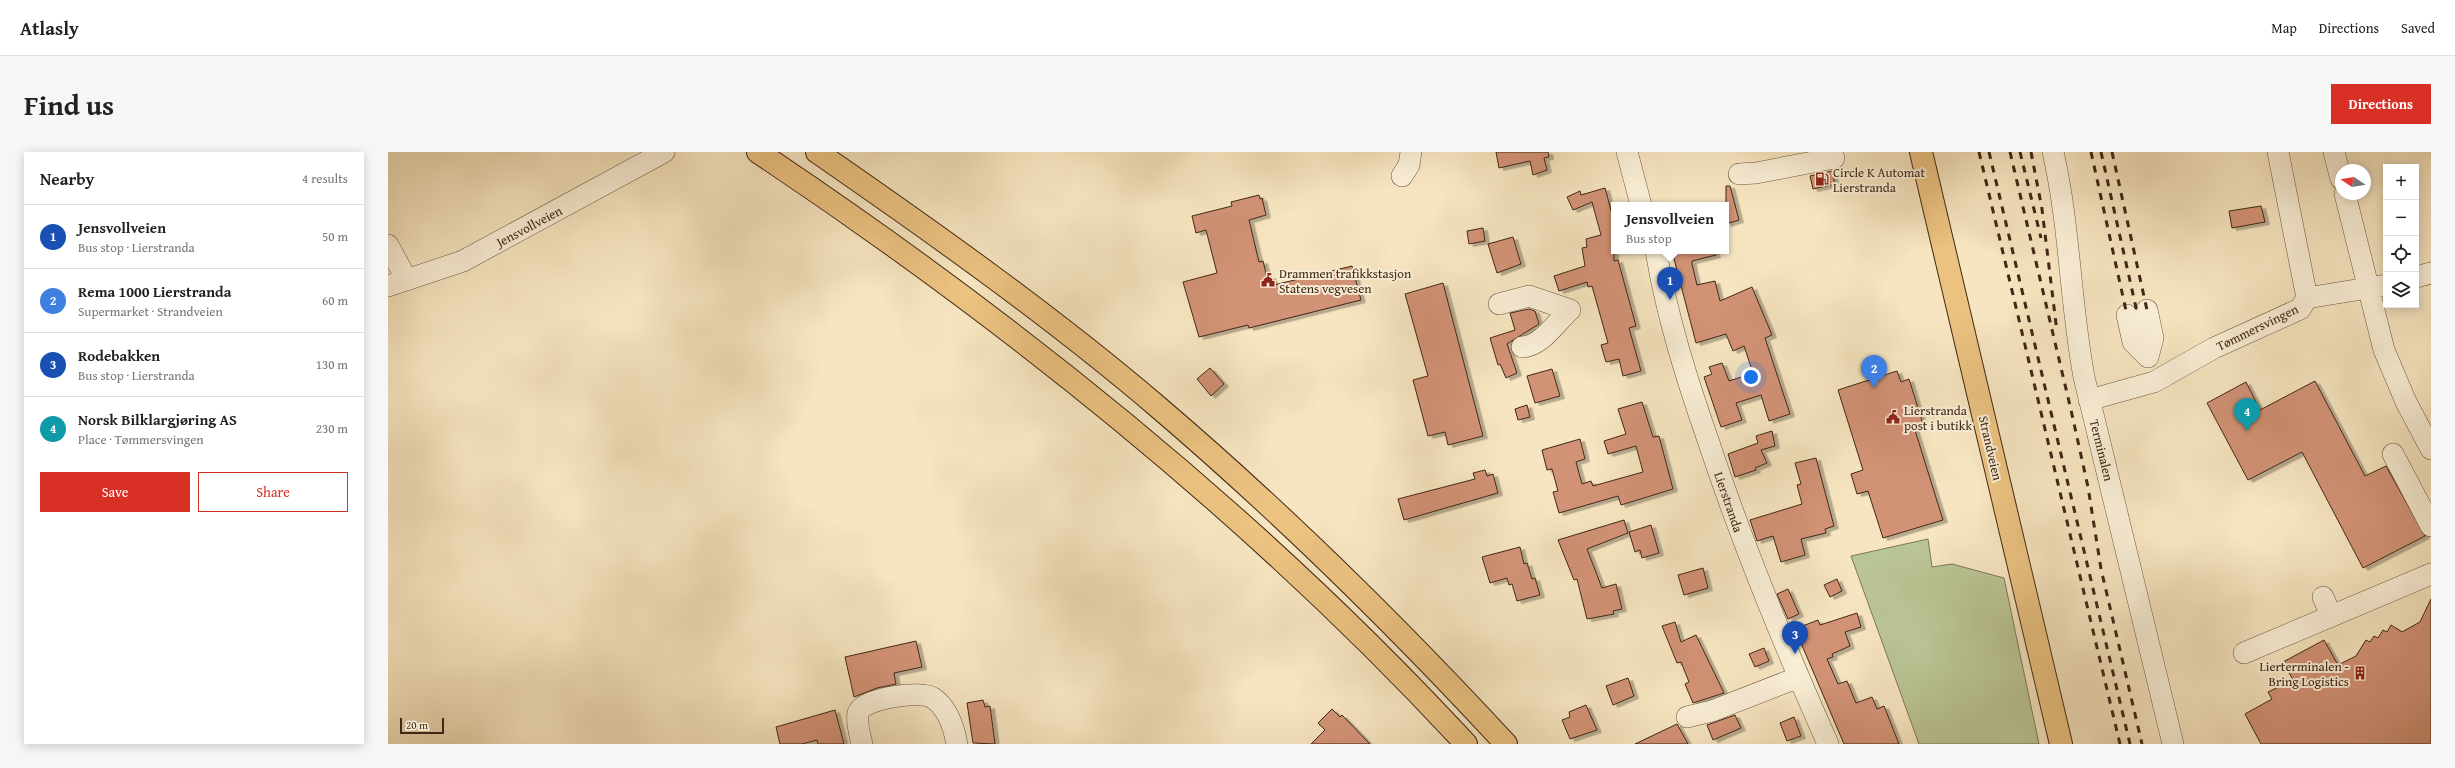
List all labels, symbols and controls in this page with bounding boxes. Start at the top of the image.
text: Atlasly [20,14,79,42]
text: Map [2271,18,2297,38]
text: Directions [2319,18,2379,38]
text: Saved [2401,18,2435,38]
text: Find us [24,84,114,125]
button: Directions [2331,84,2431,124]
place label: Circle K Automat Lierstranda [1833,163,1926,197]
north arrow [2335,164,2371,200]
map controls [2383,164,2419,308]
button: + [2383,164,2419,200]
text: Nearby [40,166,94,191]
text: 4 results [302,169,348,188]
fuel station icon: Circle K Automat Lierstranda [1814,171,1830,187]
button: − [2383,200,2419,236]
street label: Jensvollveien [491,201,566,253]
popup [1611,202,1729,254]
text: Jensvollveien [1626,208,1714,229]
text: Jensvollveien [78,217,166,238]
text: 1 [50,227,56,246]
text: 50 m [322,227,348,246]
text: Bus stop [1626,229,1672,248]
button: locate [2383,236,2419,272]
text: Bus stop · Lierstranda [78,238,195,257]
place label: Drammen trafikkstasjon Statens vegvesen [1279,264,1412,298]
pin: 1 [1657,267,1683,300]
public building icon: Drammen trafikkstasjon Statens vegvesen [1260,272,1276,288]
button: layers [2383,272,2419,308]
text: Rema 1000 Lierstranda [78,281,231,302]
text: 2 [50,291,56,310]
text: 60 m [322,291,348,310]
street label: Tømmersvingen [2213,299,2302,356]
text: Supermarket · Strandveien [78,302,223,321]
text: Rodebakken [78,345,160,366]
text: 3 [50,355,56,374]
text: 130 m [316,355,348,374]
pin: 2 [1861,355,1887,388]
text: Bus stop · Lierstranda [78,366,195,385]
your location [1741,367,1761,387]
pin: 4 [2234,398,2260,431]
place label: Lierstranda post i butikk [1904,401,1972,435]
text: Norsk Bilklargjøring AS [78,409,237,430]
public building icon: Lierstranda post i butikk [1885,409,1901,425]
street label: Strandveien [1974,414,2007,483]
street label: Terminalen [2085,417,2119,484]
text: 4 [50,419,56,438]
text: 230 m [316,419,348,438]
text: Place · Tømmersvingen [78,430,204,449]
street label: Lierstranda [1709,469,1748,536]
button: Save [40,472,190,512]
button: Share [198,472,348,512]
pin: 3 [1782,621,1808,654]
place label: Lierterminalen - Bring Logistics [2259,657,2350,691]
building icon: Lierterminalen - Bring Logistics [2352,665,2368,681]
scale bar [400,716,444,735]
text: 20 m [406,717,428,733]

